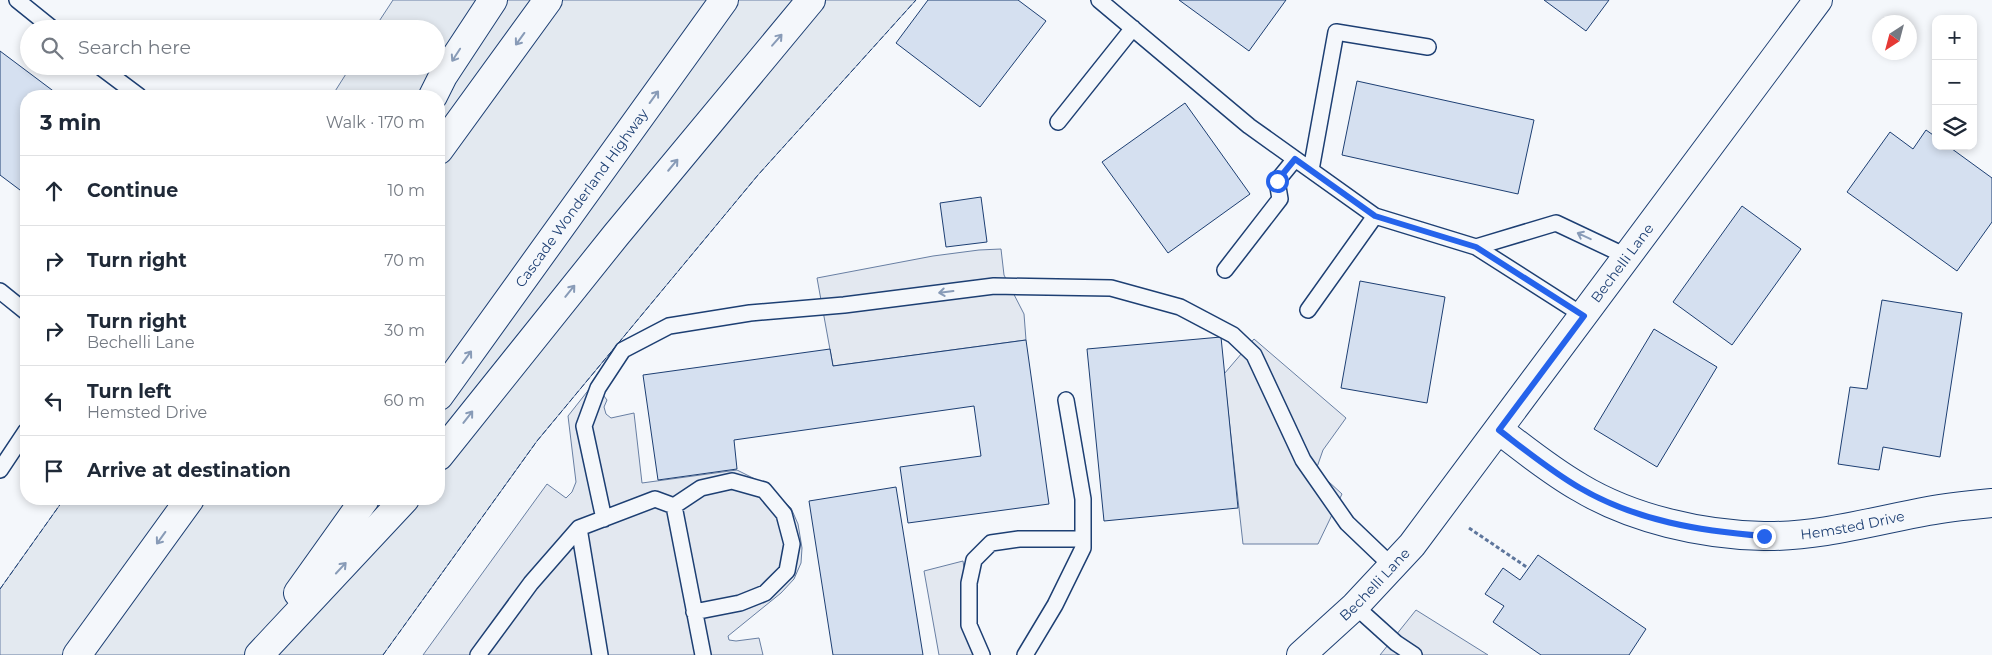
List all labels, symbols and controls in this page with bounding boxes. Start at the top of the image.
north arrow [1872,15,1917,60]
map controls [1932,15,1977,150]
button: + [1932,15,1977,60]
search box [20,20,445,75]
one-way arrow [514,32,525,45]
one-way arrow [771,33,783,46]
icon: search [38,34,66,62]
text: Search here [78,36,191,59]
one-way arrow [451,48,461,62]
button: − [1932,60,1977,105]
one-way arrow [649,90,659,104]
street label: Cascade Wonderland Highway [511,105,652,291]
button: layers [1932,105,1977,150]
text: 3 min [40,110,101,135]
text: Walk · 170 m [326,113,425,132]
one-way arrow [668,159,679,172]
route start [1266,170,1289,193]
icon: ahead [40,177,68,205]
text: Continue [87,179,178,202]
text: 10 m [387,181,425,200]
street label: Bechelli Lane [1587,220,1657,306]
one-way arrow [1577,231,1592,240]
icon: right [40,247,68,275]
text: Turn right [87,249,187,272]
text: 70 m [384,251,425,270]
one-way arrow [565,284,576,297]
one-way arrow [938,287,954,297]
text: Turn right [87,310,187,333]
icon: right [40,317,68,345]
text: 30 m [384,321,425,340]
text: Bechelli Lane [87,333,195,352]
one-way arrow [462,350,472,364]
text: Turn left [87,380,172,403]
icon: left [40,387,68,415]
text: 60 m [383,391,425,410]
text: Hemsted Drive [87,403,207,422]
one-way arrow [463,411,474,424]
icon: arrive [40,457,68,485]
text: Arrive at destination [87,459,291,482]
street label: Hemsted Drive [1800,507,1906,543]
route end [1753,525,1776,548]
one-way arrow [156,531,166,545]
street label: Bechelli Lane [1336,544,1414,625]
one-way arrow [335,562,346,575]

